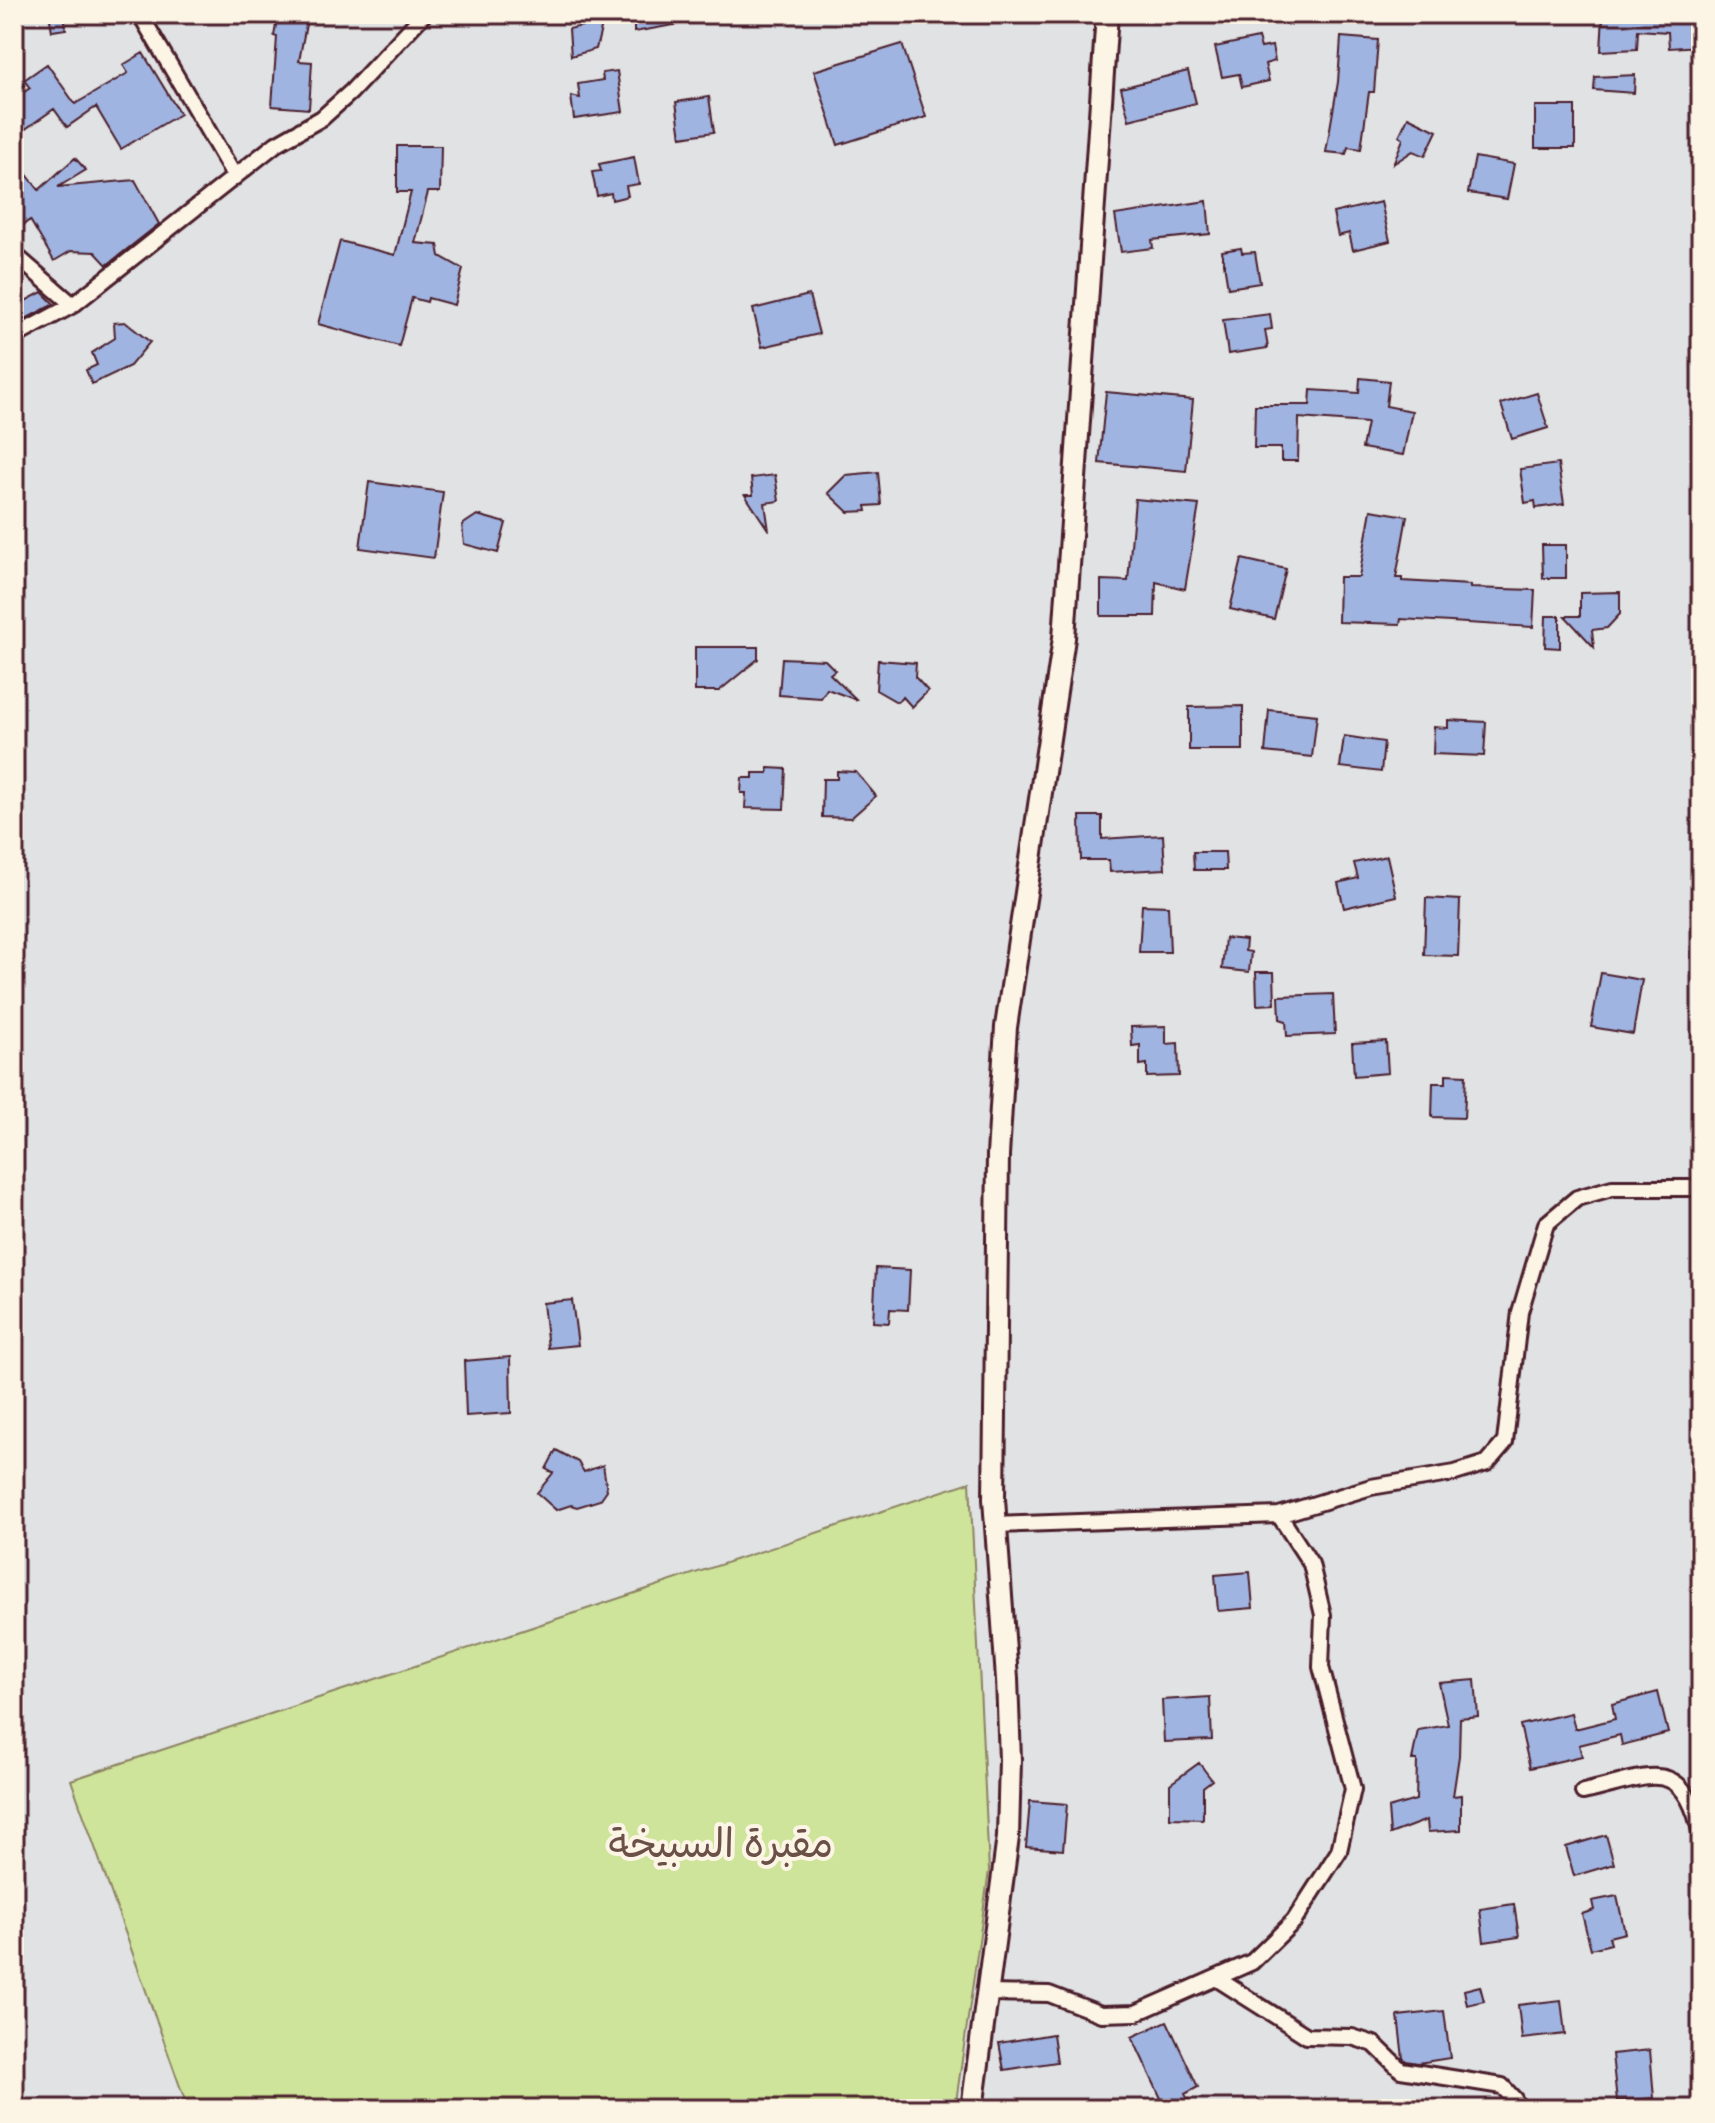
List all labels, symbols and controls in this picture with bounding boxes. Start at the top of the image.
park label: مقبرة السبيخة [609,1819,833,1869]

